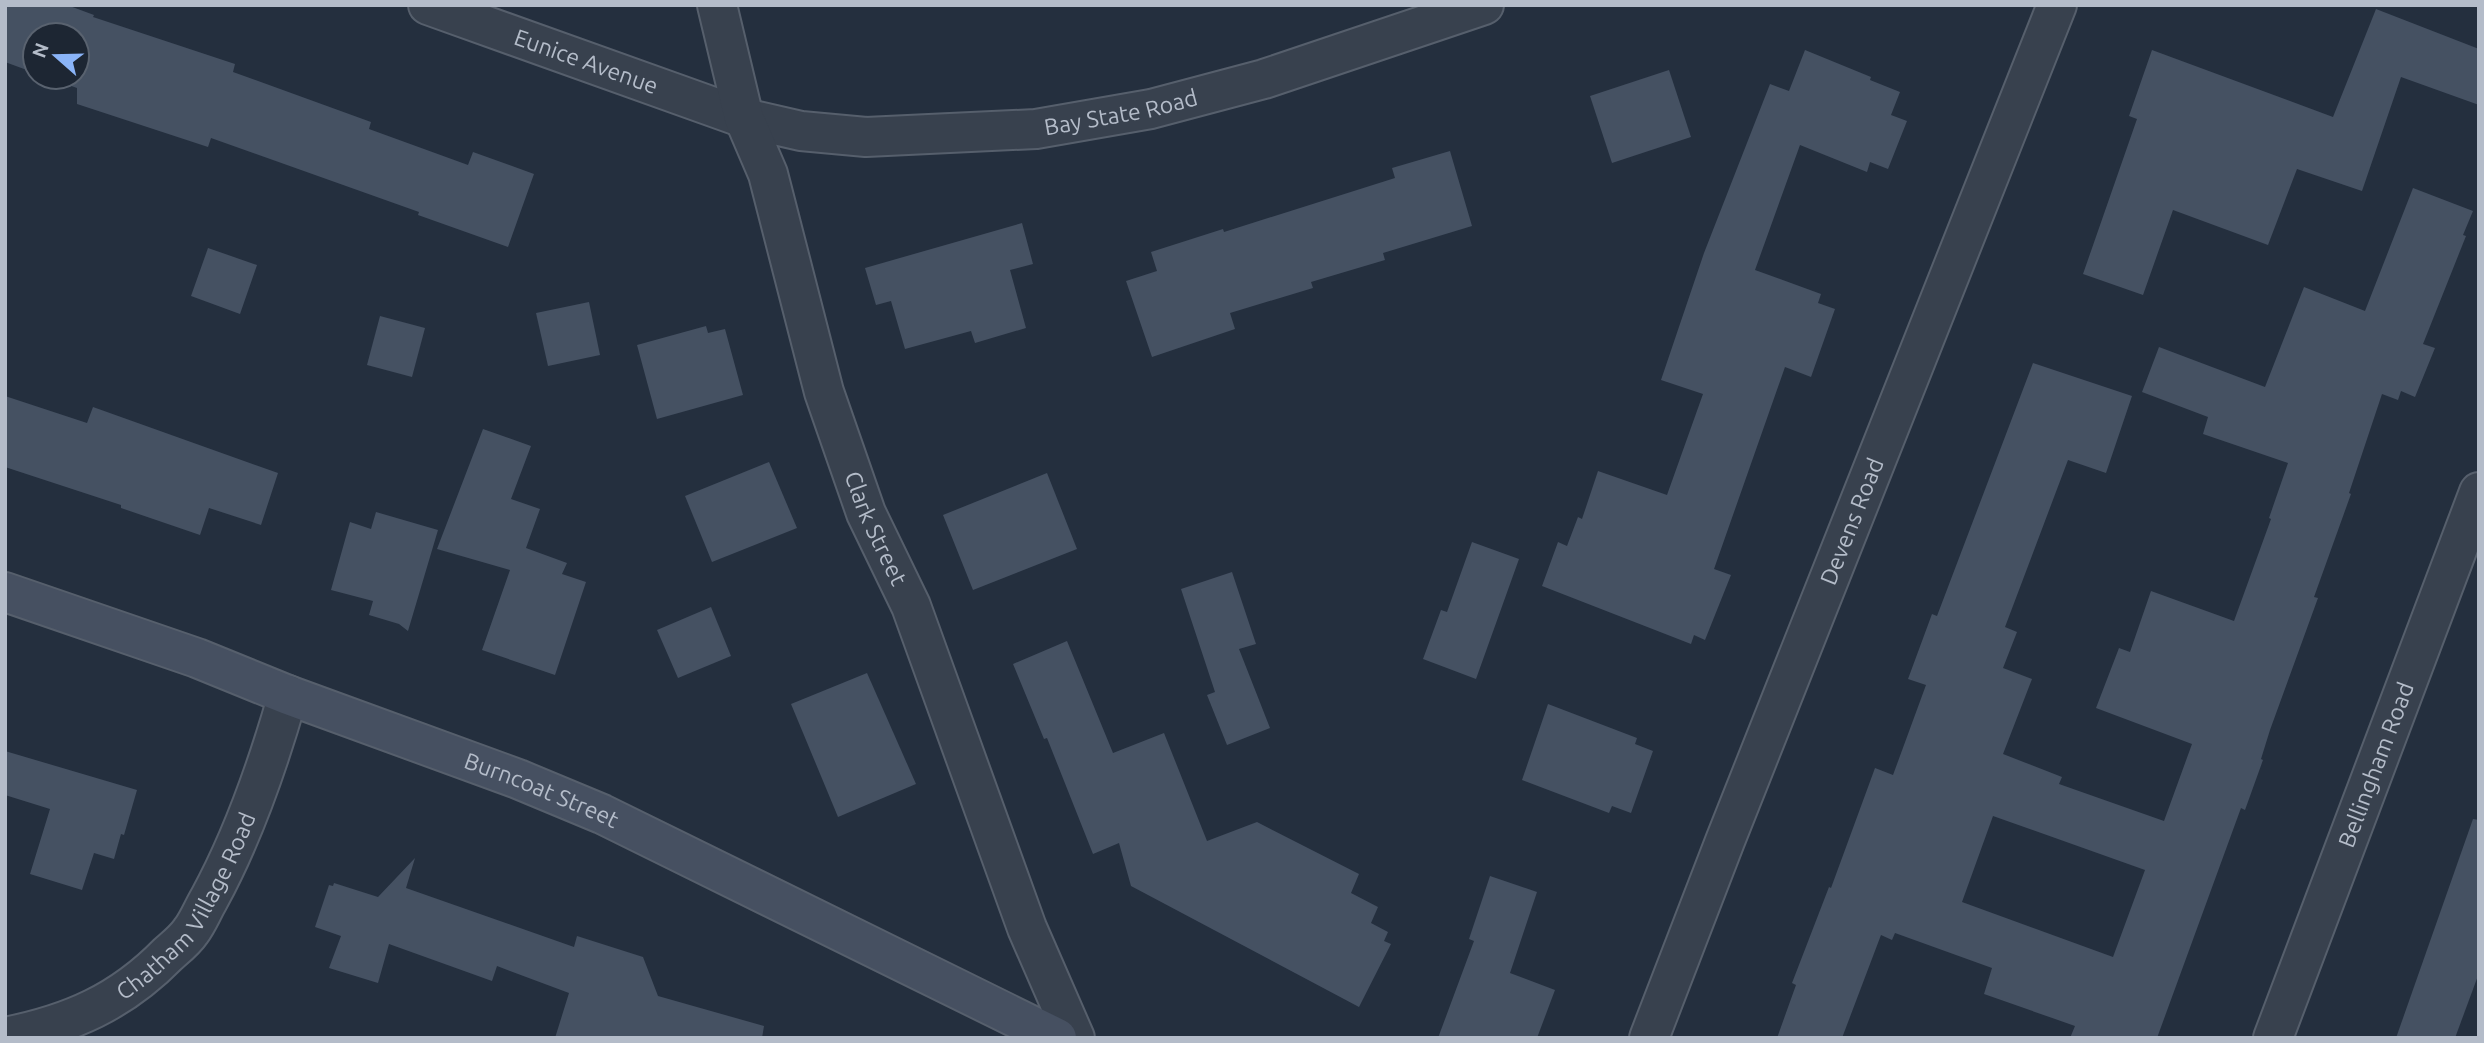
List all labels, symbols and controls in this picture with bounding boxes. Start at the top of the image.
north arrow [21,21,91,91]
street label: Eunice Avenue [511,24,662,98]
text: N [27,40,53,61]
street label: Bay State Road [1042,84,1200,139]
street label: Devens Road [1815,454,1888,588]
street label: Clark Street [840,468,912,589]
street label: Bellingham Road [2333,679,2418,851]
street label: Burncoat Street [461,748,623,832]
street label: Chatham Village Road [112,809,260,1004]

